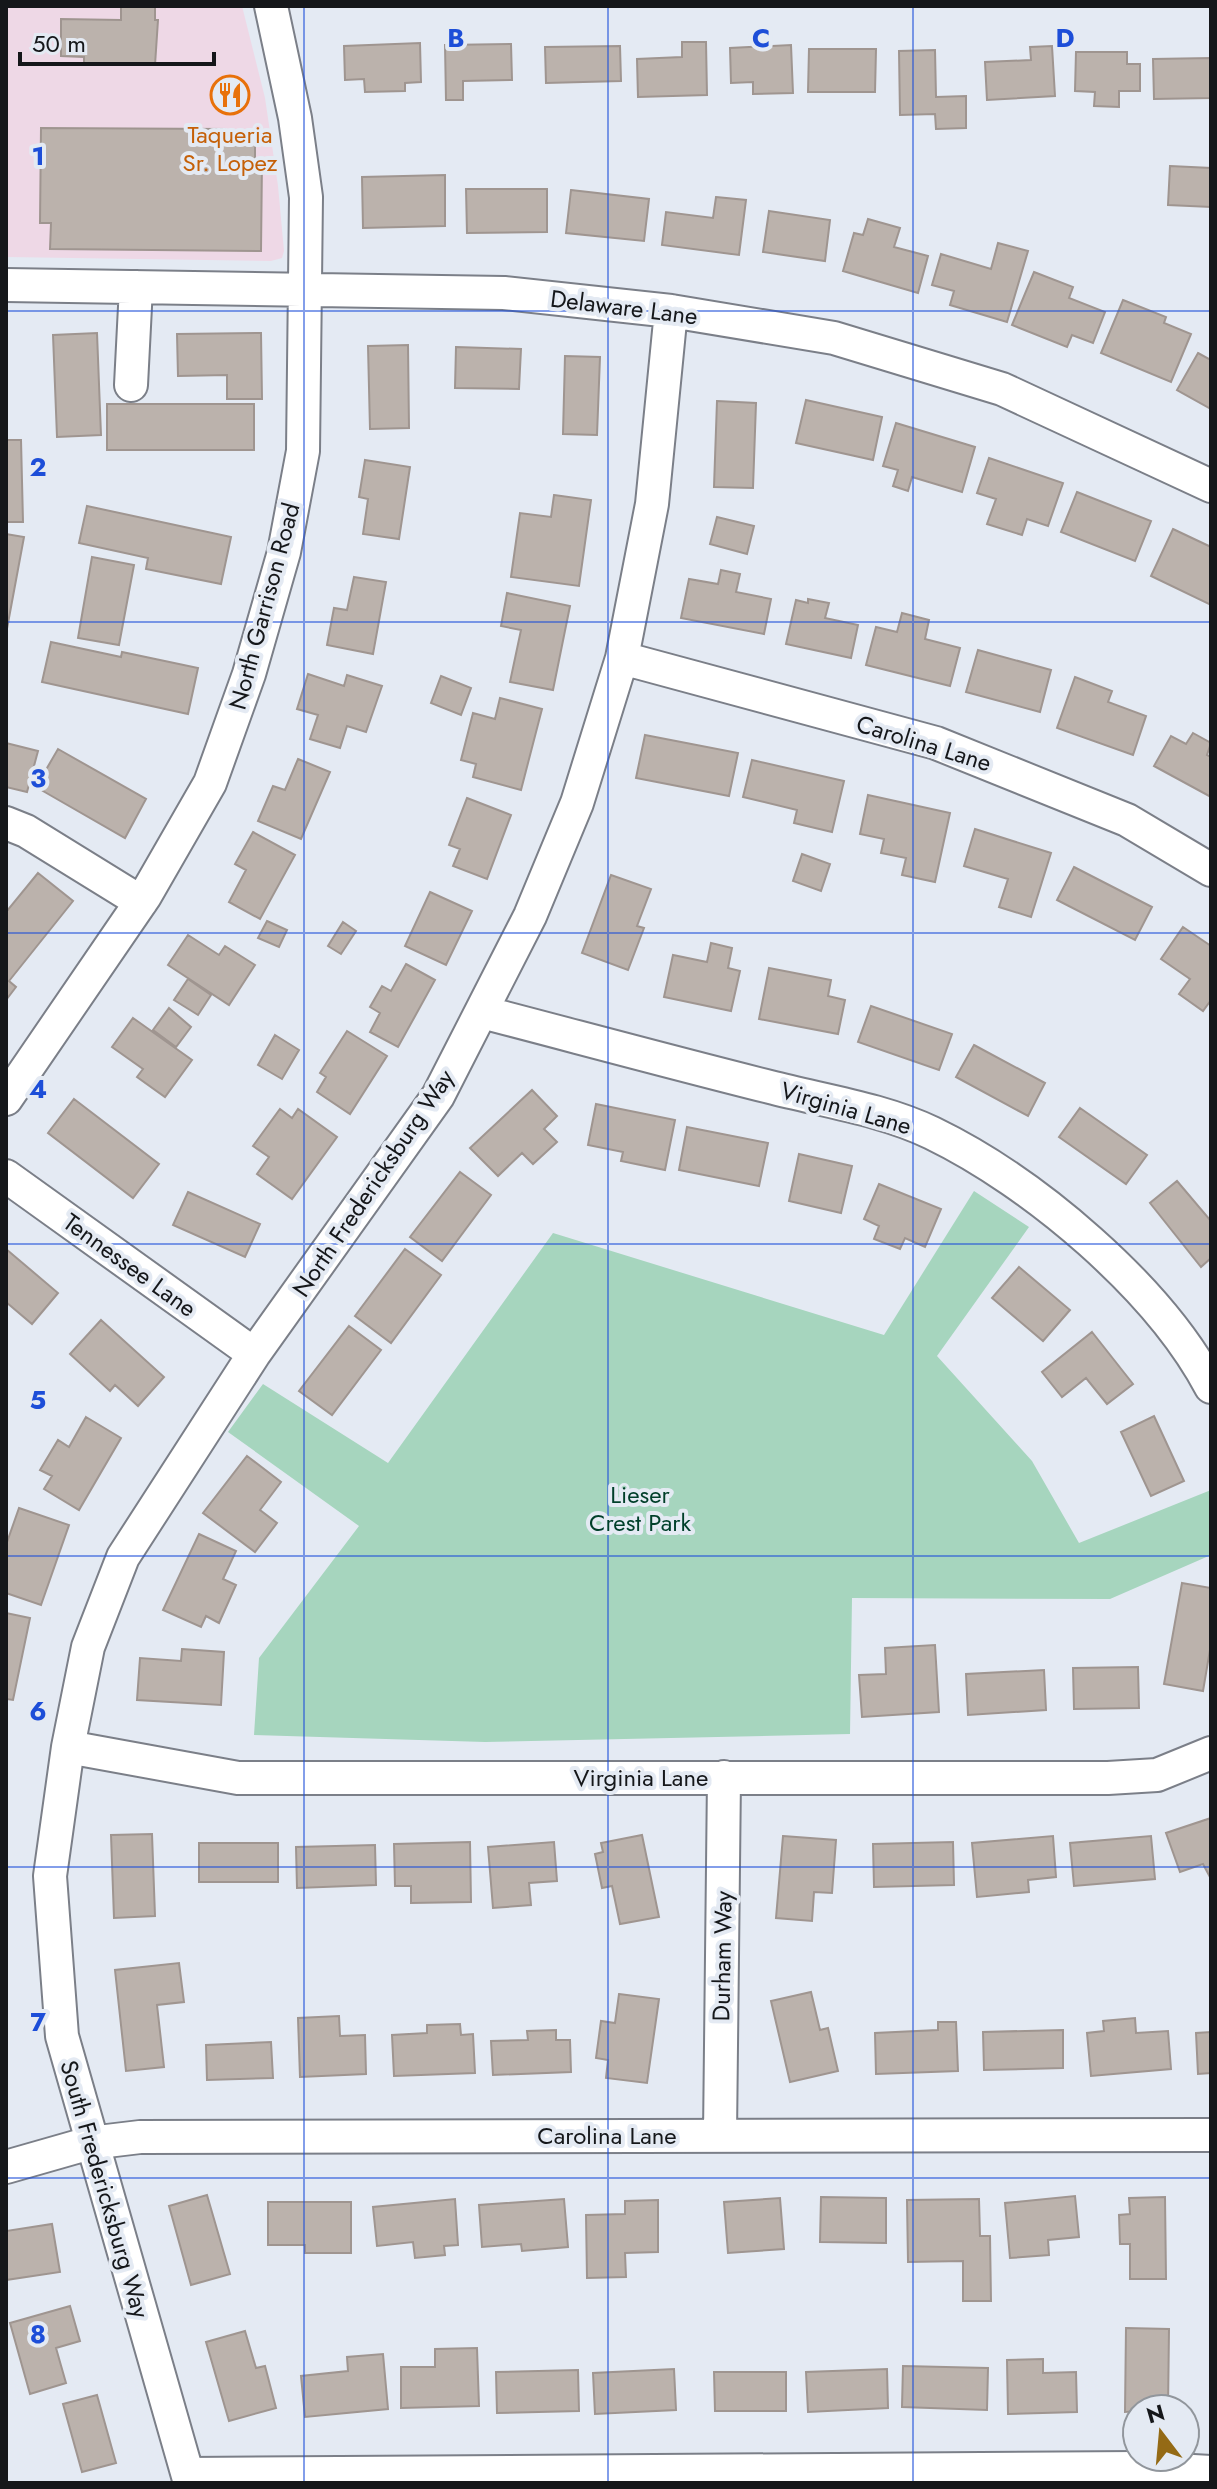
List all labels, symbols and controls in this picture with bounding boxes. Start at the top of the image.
scale bar [20,16,214,66]
text: B [447,19,465,57]
text: C [752,19,770,57]
text: D [1055,19,1075,57]
text: 50 m [32,26,86,61]
restaurant icon: Taqueria Sr. Lopez [209,74,251,116]
place label: Taqueria Sr. Lopez [183,117,277,180]
text: 1 [31,137,45,175]
street label: Delaware Lane [548,281,700,333]
text: 2 [29,448,47,486]
street label: North Garrison Road [220,499,308,713]
street label: Carolina Lane [852,706,996,780]
text: 3 [30,759,46,797]
street label: North Fredericksburg Way [284,1062,463,1304]
text: 4 [29,1070,47,1108]
street label: Virginia Lane [776,1073,916,1143]
street label: Tennessee Lane [56,1205,204,1325]
text: 5 [30,1381,46,1419]
park label: Lieser Crest Park [589,1477,691,1540]
text: 6 [29,1692,47,1730]
street label: Virginia Lane [574,1760,708,1795]
street label: Durham Way [703,1890,741,2022]
text: 7 [30,2003,46,2041]
street label: South Fredericksburg Way [51,2056,159,2322]
street label: Carolina Lane [537,2118,677,2153]
text: 8 [30,2315,46,2353]
north arrow [1121,2393,1201,2473]
text: N [1143,2396,1168,2432]

